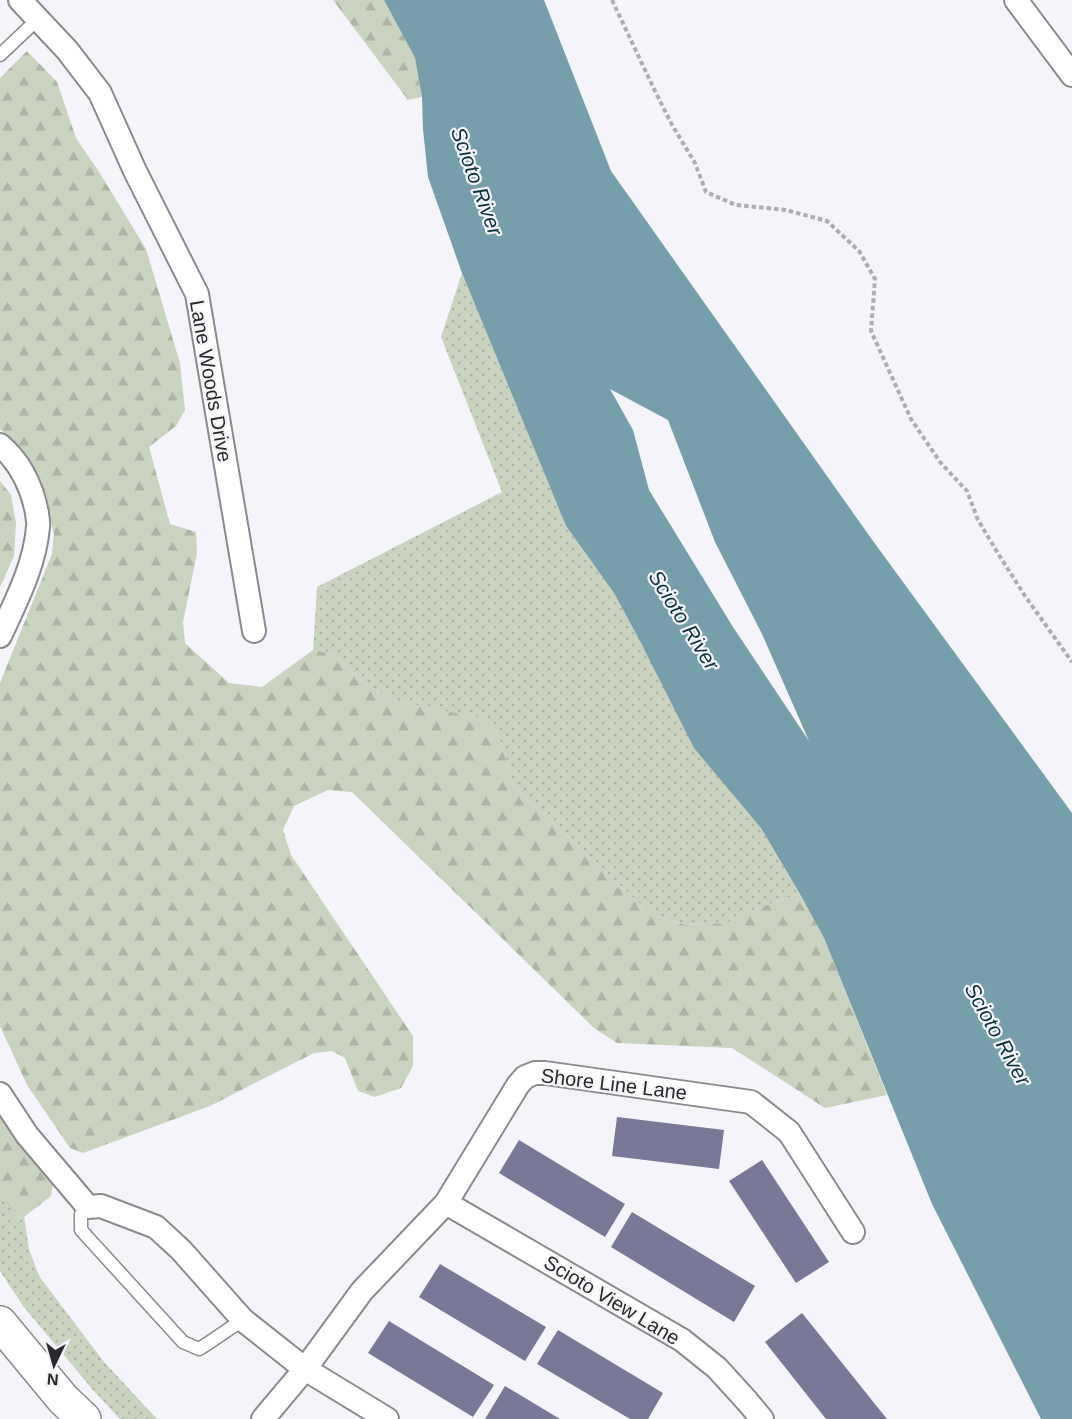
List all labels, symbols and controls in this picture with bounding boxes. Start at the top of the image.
water label: Scioto River [447,124,508,239]
street label: Lane Woods Drive [186,298,236,464]
water label: Scioto River [644,566,724,675]
water label: Scioto River [961,979,1036,1090]
street label: Shore Line Lane [540,1064,688,1104]
street label: Scioto View Lane [540,1251,684,1349]
north arrow [24,1335,84,1395]
text: N [46,1370,59,1388]

